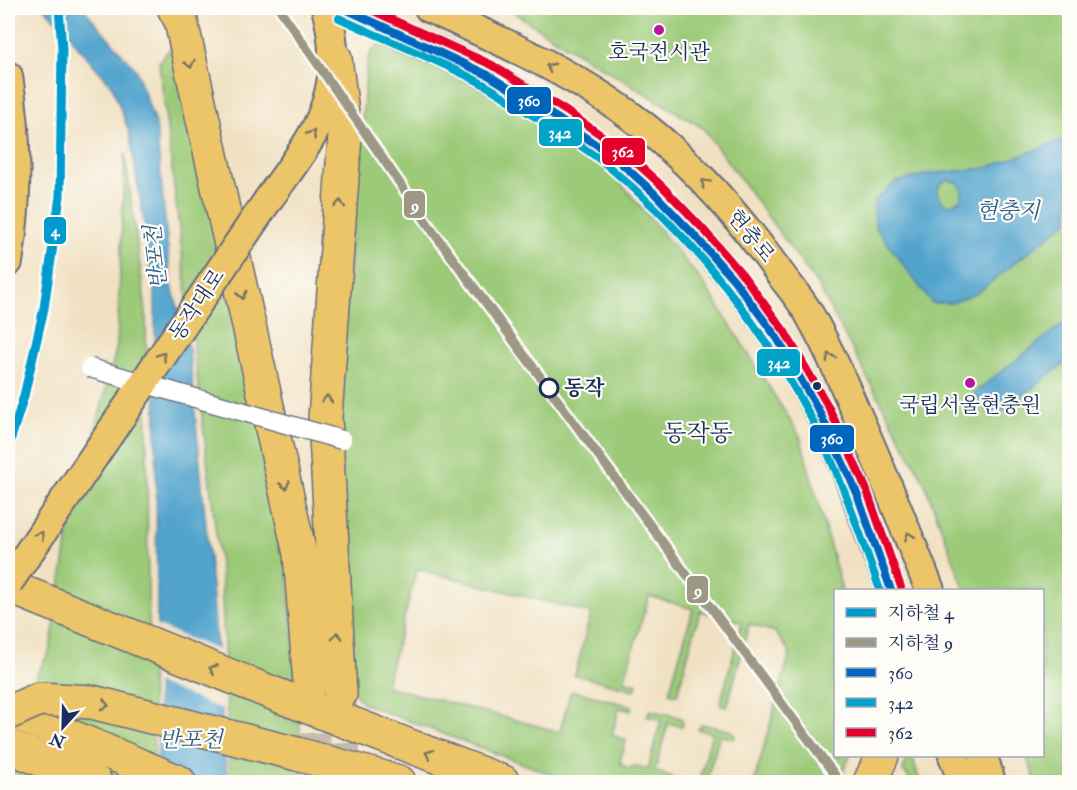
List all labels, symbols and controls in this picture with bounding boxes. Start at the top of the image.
marker: 호국전시관 [652,23,666,37]
place label: 호국전시관 [608,39,710,66]
one-way arrow [183,58,196,68]
one-way arrow [545,63,556,74]
line badge: 360 [506,86,552,115]
text: 360 [518,91,540,111]
line badge: 342 [538,118,583,147]
text: 342 [549,123,571,143]
one-way arrow [305,130,316,141]
line badge: 362 [601,137,646,166]
text: 362 [612,142,634,162]
one-way arrow [701,179,712,189]
line badge: 9 [403,190,426,219]
text: 9 [409,196,419,216]
water label: 현충지 [976,197,1042,225]
one-way arrow [333,200,346,209]
street label: 현충로 [721,204,781,268]
line badge: 4 [43,216,67,245]
text: 4 [50,221,61,241]
water label: 반포천 [139,222,173,290]
street label: 동작대로 [163,264,231,346]
one-way arrow [235,290,248,300]
line badge: 342 [756,348,801,377]
one-way arrow [155,352,166,363]
text: 342 [768,353,790,373]
one-way arrow [826,353,838,364]
place label: 동작 [564,375,605,402]
marker: 국립서울현충원 [963,376,977,390]
marker: 동작 [539,378,559,398]
unlabelled marker [811,380,823,392]
place label: 국립서울현충원 [899,392,1041,419]
one-way arrow [320,394,333,403]
district label: 동작동 [663,418,733,449]
line badge: 360 [809,424,855,453]
text: 360 [821,429,843,449]
one-way arrow [277,480,290,490]
one-way arrow [33,531,45,541]
one-way arrow [903,531,916,542]
line badge: 9 [686,575,709,604]
text: 9 [692,581,702,601]
legend [834,589,1044,757]
text: 지하철 4 [888,602,955,625]
one-way arrow [331,631,344,640]
text: 지하철 9 [888,632,953,655]
text: 360 [888,662,913,685]
one-way arrow [208,664,219,676]
text: 342 [888,692,914,715]
north arrow [33,697,93,757]
one-way arrow [100,698,110,711]
text: 362 [888,722,913,745]
water label: 반포천 [159,726,225,754]
text: N [47,728,69,752]
one-way arrow [424,749,435,761]

